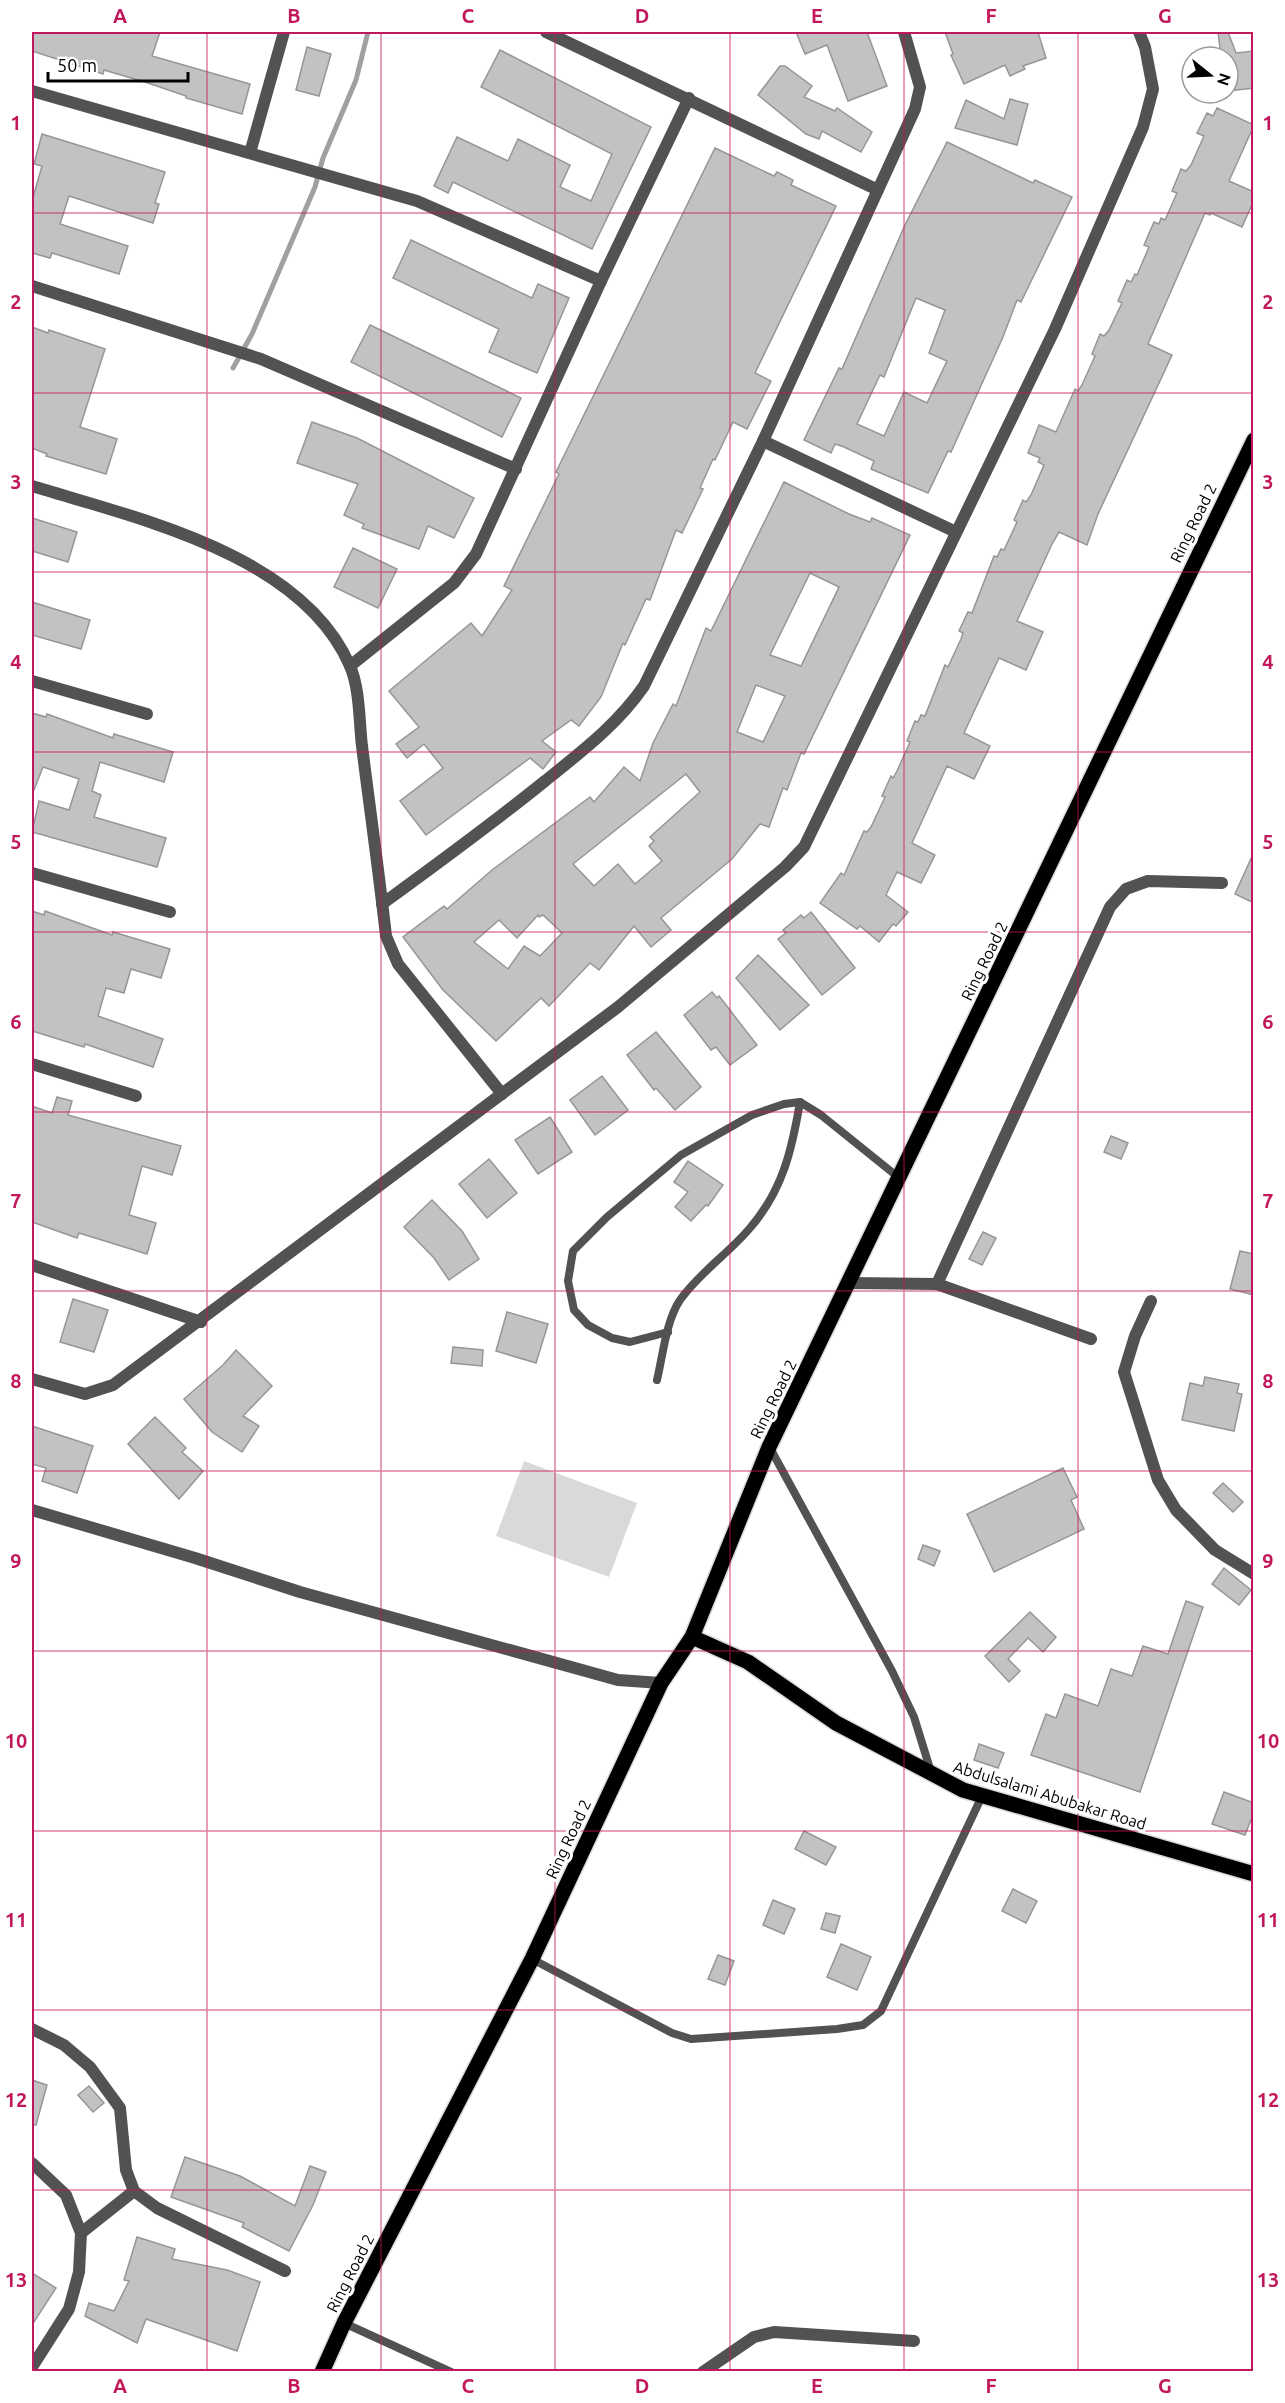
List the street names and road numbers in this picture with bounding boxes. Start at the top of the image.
street label: Ring Road 2 [1166,481,1220,565]
street label: Ring Road 2 [957,919,1011,1003]
street label: Ring Road 2 [746,1357,800,1441]
street label: Abdulsalami Abubakar Road [951,1757,1149,1833]
street label: Ring Road 2 [542,1796,594,1882]
street label: Ring Road 2 [323,2231,377,2315]

